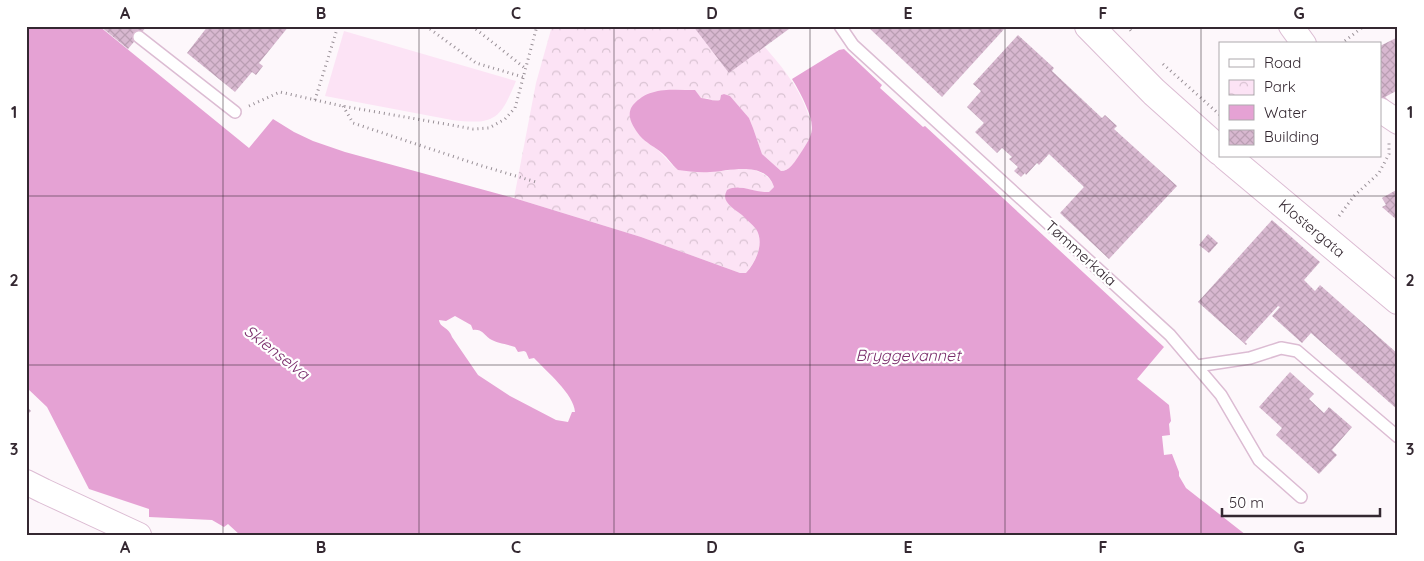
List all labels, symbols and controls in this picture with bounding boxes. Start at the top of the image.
text: A [120,3,131,23]
text: B [316,3,326,23]
text: C [511,3,521,23]
text: D [706,3,718,23]
text: E [903,3,913,23]
text: F [1099,3,1108,23]
text: G [1293,3,1305,23]
legend [1219,42,1382,158]
text: Road [1264,53,1301,72]
text: Park [1264,77,1296,96]
text: 1 [11,102,17,122]
text: 1 [1407,102,1413,122]
text: Water [1264,103,1307,122]
text: Building [1264,127,1319,146]
street label: Klostergata [1275,195,1349,261]
street label: Tømmerkaia [1042,216,1120,290]
text: 2 [9,270,19,290]
text: 2 [1405,270,1415,290]
water label: Skienselva [240,320,315,384]
water label: Bryggevannet [855,345,962,365]
text: 3 [10,439,18,459]
text: 3 [1406,439,1414,459]
scale bar [1222,486,1379,518]
text: 50 m [1229,493,1264,512]
text: A [120,537,131,557]
text: B [316,537,326,557]
text: C [511,537,521,557]
text: D [706,537,718,557]
text: E [903,537,913,557]
text: F [1099,537,1108,557]
text: G [1293,537,1305,557]

